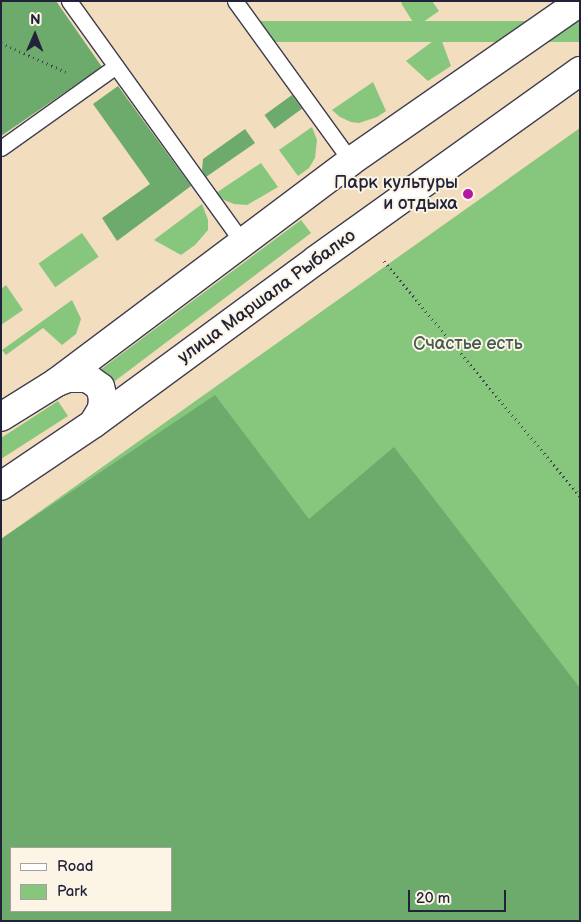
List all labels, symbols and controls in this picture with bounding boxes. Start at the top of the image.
north arrow [10,10,60,60]
text: N [30,11,41,28]
place label: Парк культуры и отдыха [334,173,458,215]
marker: Парк культуры и отдыха [462,188,474,200]
street label: улица Маршала Рыбалко [174,225,360,369]
park label: Счастье есть [413,333,523,355]
legend [10,847,172,912]
text: Road [57,857,93,876]
scale bar [411,880,508,912]
text: Park [57,882,87,901]
text: 20 m [416,889,450,908]

